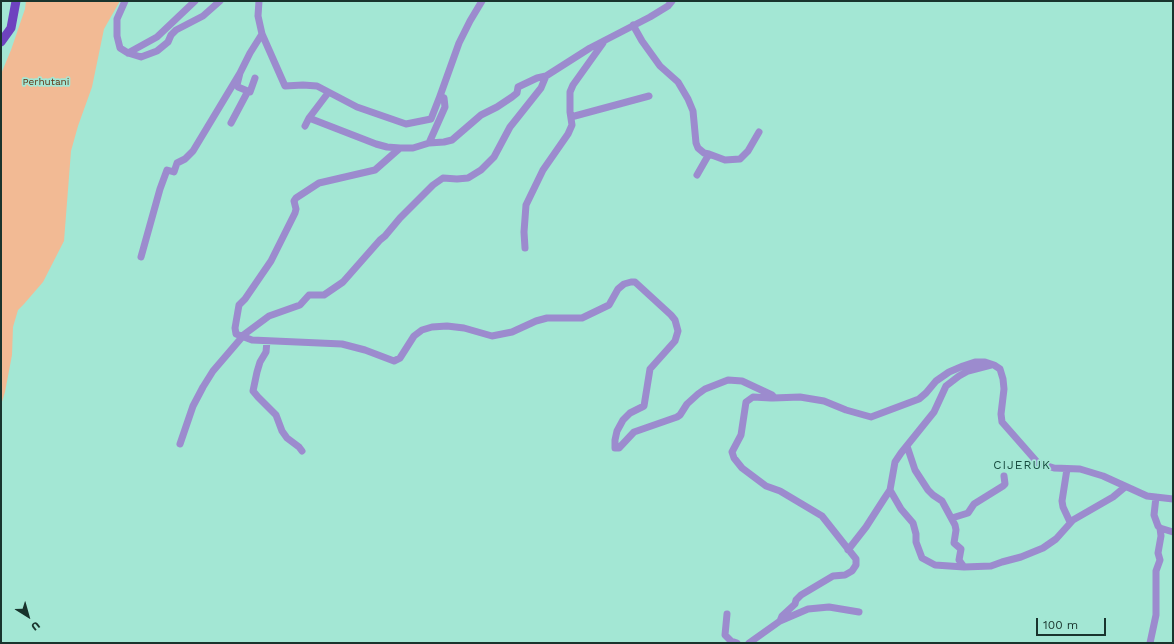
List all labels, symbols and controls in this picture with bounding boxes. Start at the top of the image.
park label: Perhutani [23,76,69,88]
district label: CIJERUK [993,458,1051,472]
north arrow [8,596,48,636]
scale bar [1038,610,1108,636]
text: U [28,618,43,634]
text: 100 m [1043,618,1078,632]

